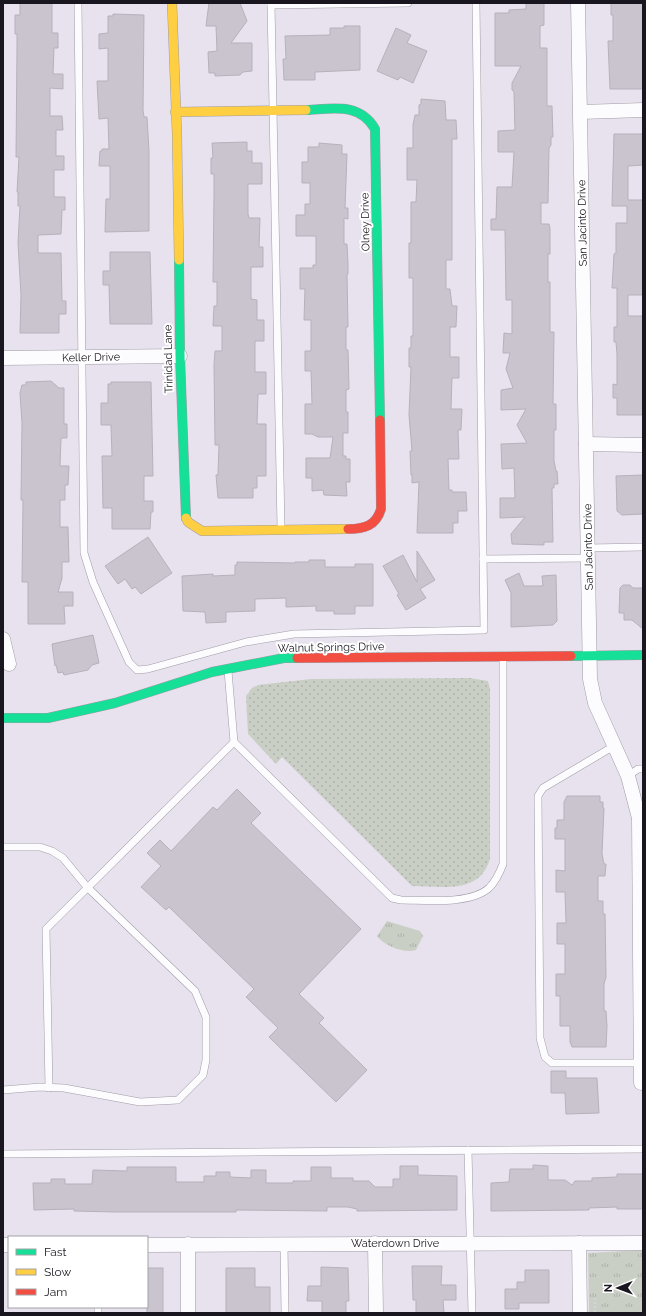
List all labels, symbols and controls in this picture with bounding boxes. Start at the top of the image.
street label: San Jacinto Drive [575,179,590,266]
street label: Olney Drive [358,192,373,251]
street label: Trinidad Lane [161,324,176,393]
street label: Keller Drive [62,350,121,365]
street label: San Jacinto Drive [581,503,596,590]
street label: Walnut Springs Drive [278,640,385,655]
legend [8,1236,148,1308]
street label: Waterdown Drive [351,1237,440,1250]
text: Fast [44,1245,67,1259]
text: Slow [44,1265,71,1279]
north arrow [598,1268,638,1308]
text: N [602,1284,615,1292]
text: Jam [44,1285,67,1299]

